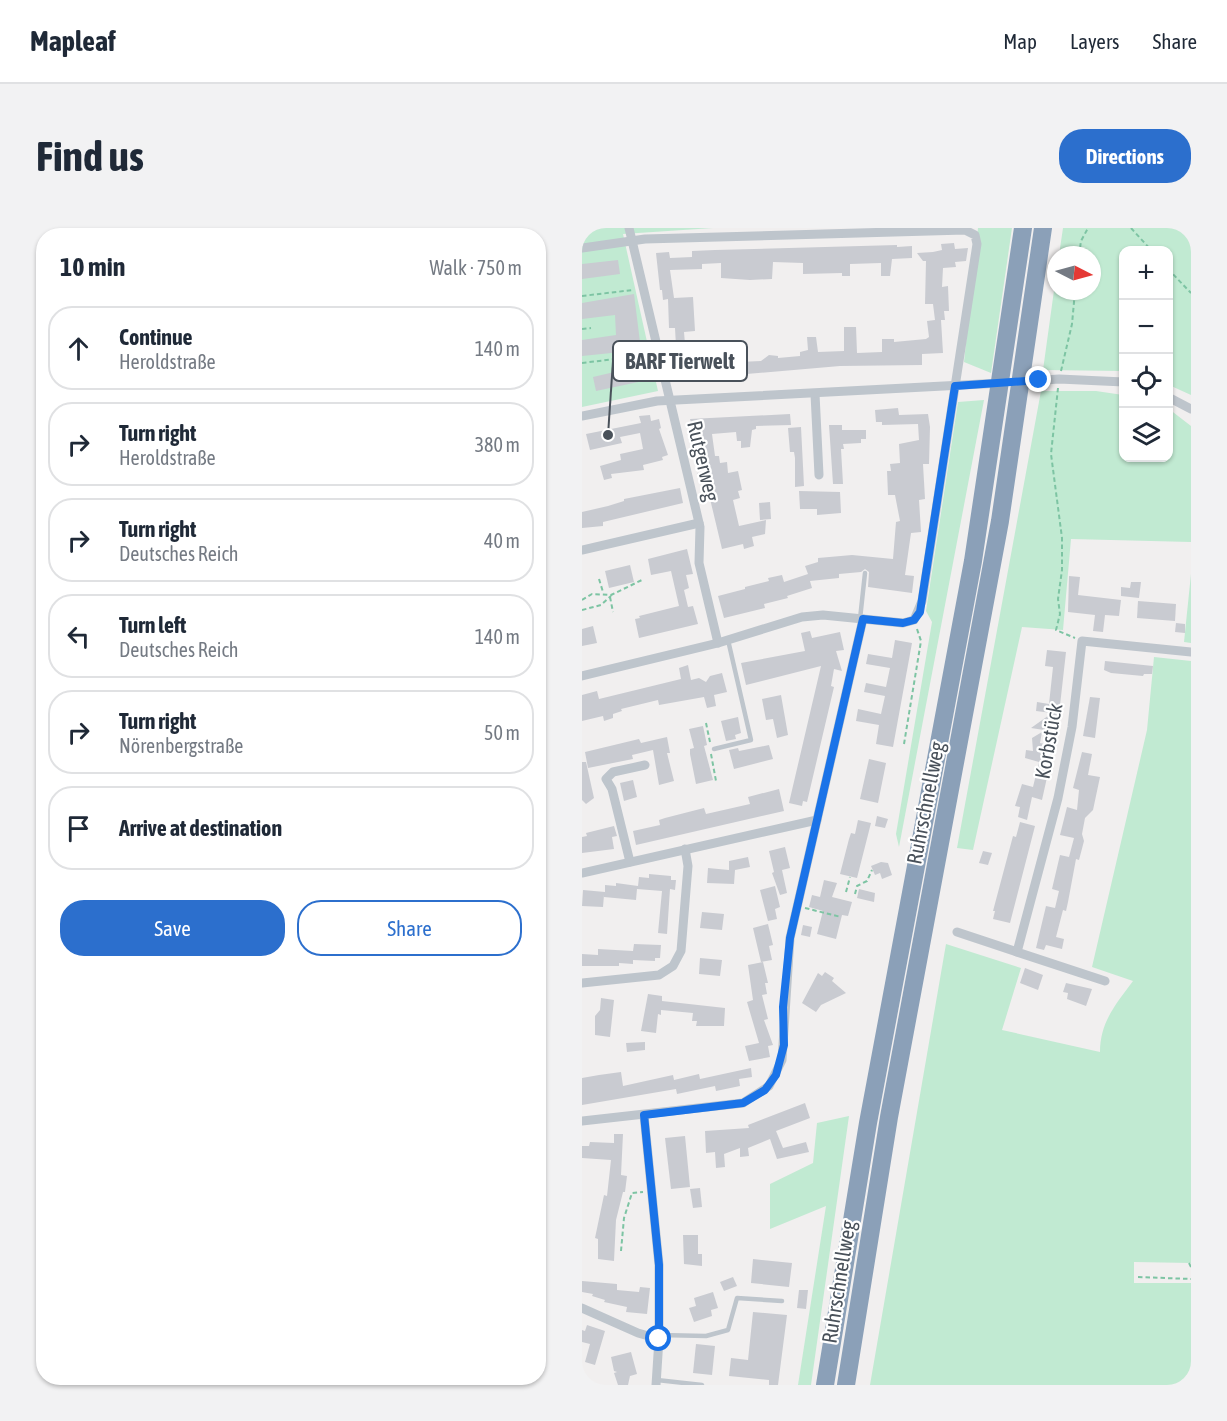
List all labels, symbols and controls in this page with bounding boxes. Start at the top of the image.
text: Mapleaf [30,25,116,57]
text: Map [1003,29,1037,53]
text: Layers [1070,29,1120,53]
text: Share [1153,29,1197,53]
button: Directions [1059,129,1191,183]
text: Find us [36,132,144,180]
north arrow [1047,246,1101,300]
map controls [1119,246,1173,462]
button: + [1119,246,1173,300]
text: 10 min [60,252,125,282]
text: Walk · 750 m [430,256,522,279]
button: − [1119,300,1173,354]
text: Continue [119,324,193,350]
icon: ahead [62,332,95,365]
text: 140 m [475,337,520,360]
callout: BARF Tierwelt [613,341,747,381]
text: BARF Tierwelt [625,348,736,374]
text: Heroldstraße [119,350,216,373]
button: locate [1119,354,1173,408]
route end [1025,366,1051,392]
button: layers [1119,408,1173,462]
street label: Rutgerweg [683,418,725,503]
text: Turn right [119,420,196,446]
icon: right [62,428,95,461]
text: 380 m [475,433,520,456]
text: Heroldstraße [119,446,216,469]
text: Turn right [119,516,196,542]
icon: right [62,524,95,557]
text: 40 m [484,529,520,552]
text: Deutsches Reich [119,542,239,565]
text: Turn left [119,612,186,638]
icon: left [62,620,95,653]
text: 140 m [475,625,520,648]
text: Deutsches Reich [119,638,239,661]
street label: Korbstück [1030,701,1066,781]
text: Turn right [119,708,196,734]
icon: right [62,716,95,749]
text: 50 m [484,721,520,744]
text: Nörenbergstraße [119,734,243,757]
street label: Ruhrschnellweg [901,740,949,866]
icon: arrive [62,812,95,845]
text: Arrive at destination [119,815,282,841]
button: Save [60,900,285,956]
button: Share [297,900,522,956]
street label: Ruhrschnellweg [816,1219,860,1345]
route start [645,1325,671,1351]

